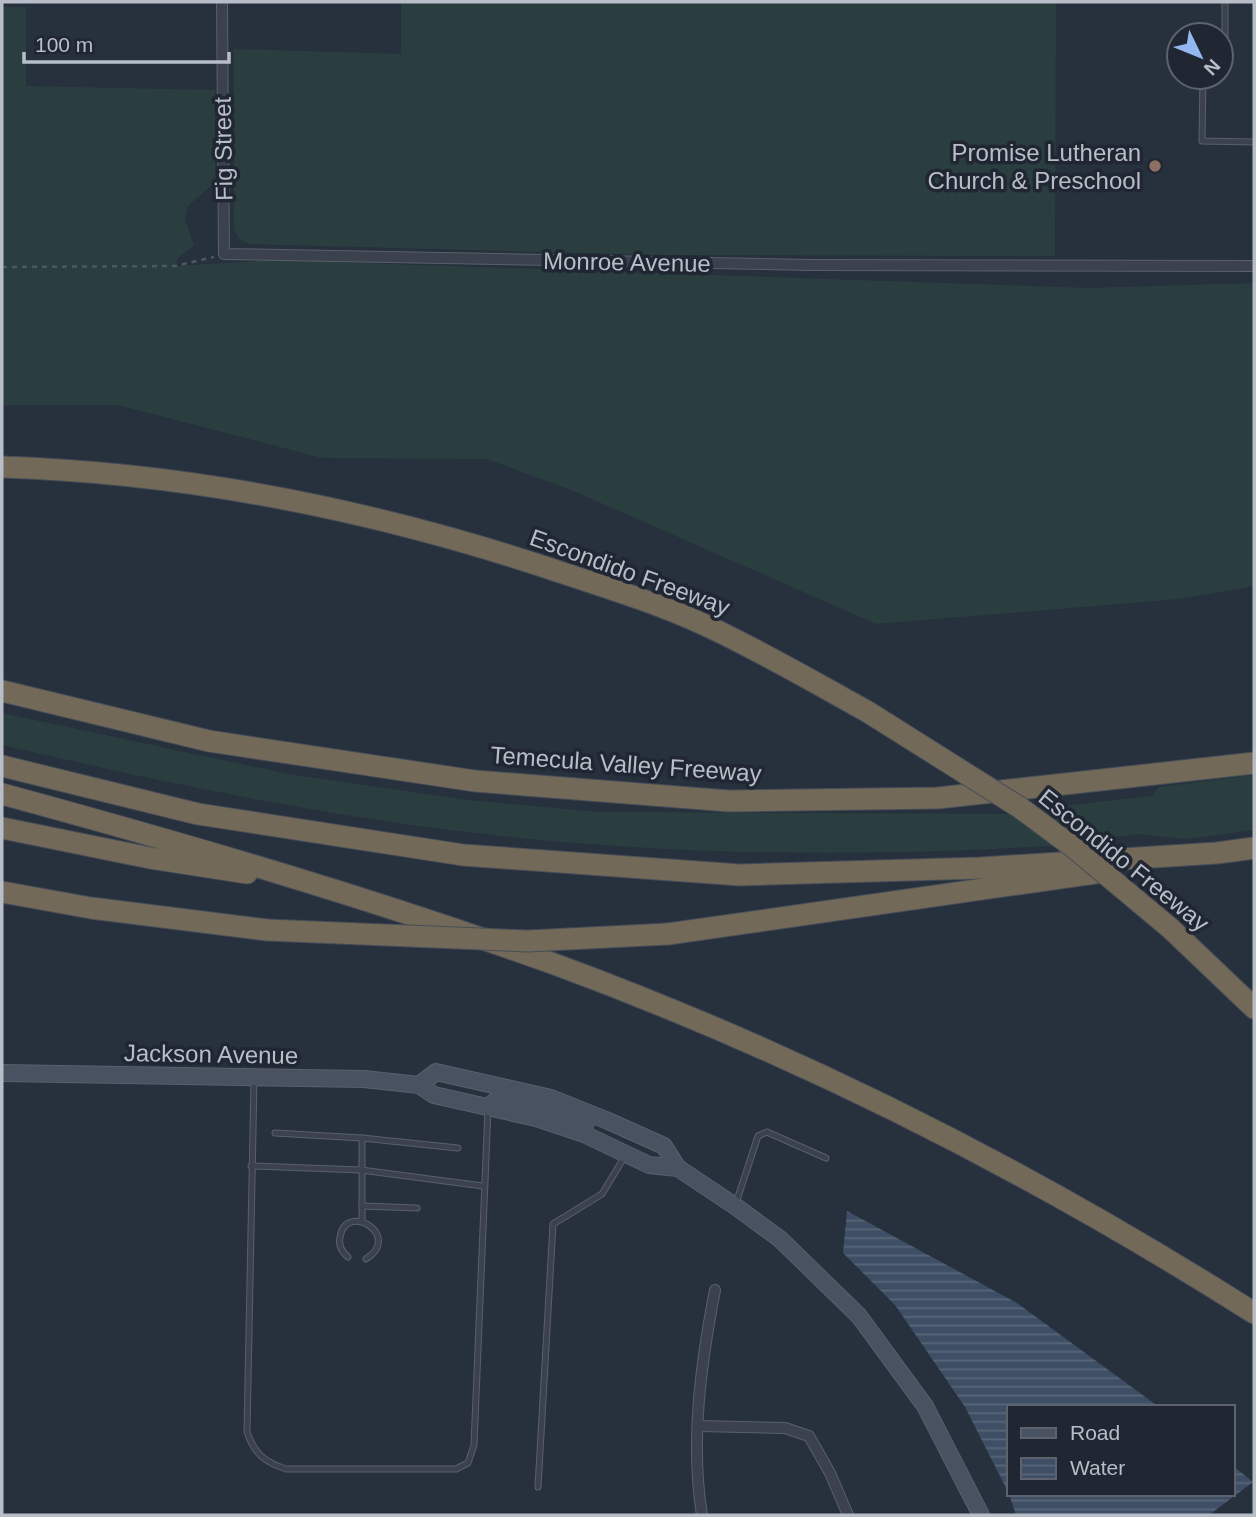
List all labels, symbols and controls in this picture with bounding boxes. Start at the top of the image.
scale bar [24,21,229,65]
north arrow [1165,21,1235,91]
text: 100 m [35,33,93,56]
text: N [1200,55,1224,79]
street label: Fig Street [209,96,237,201]
place label: Promise Lutheran Church & Preschool [928,139,1141,194]
marker: Promise Lutheran Church & Preschool [1147,158,1163,174]
street label: Monroe Avenue [543,247,711,277]
street label: Escondido Freeway [526,523,734,621]
street label: Temecula Valley Freeway [490,741,762,787]
street label: Escondido Freeway [1034,783,1214,937]
street label: Jackson Avenue [124,1039,298,1069]
legend [1007,1405,1235,1496]
text: Road [1070,1421,1120,1444]
text: Water [1070,1456,1125,1479]

